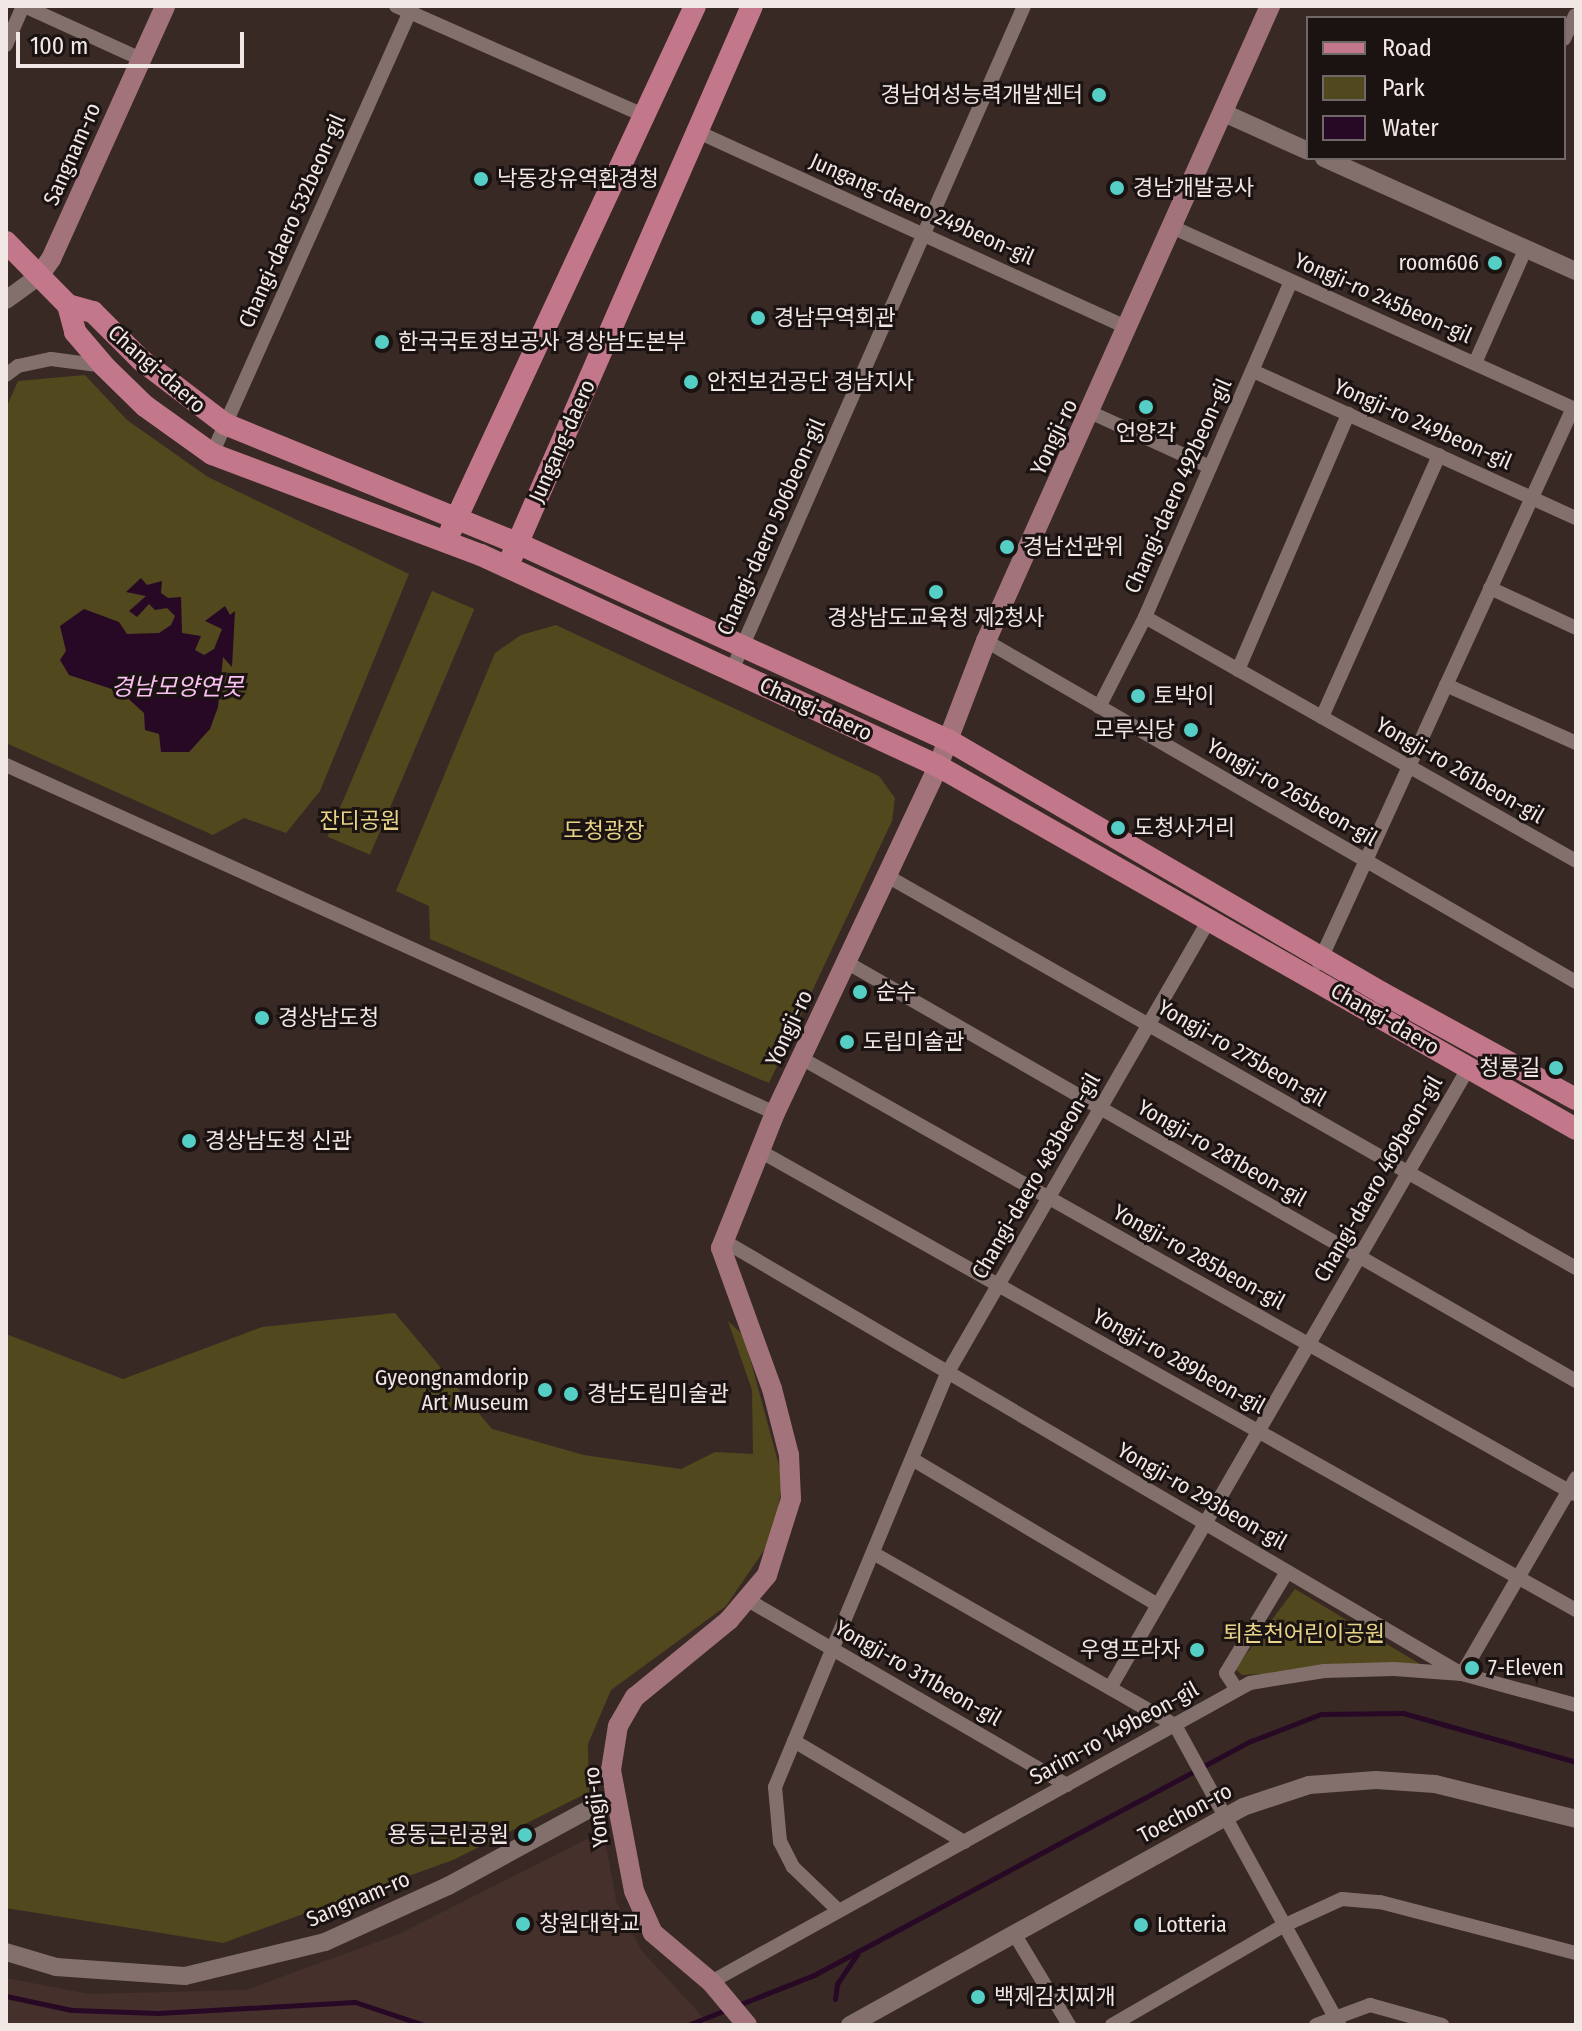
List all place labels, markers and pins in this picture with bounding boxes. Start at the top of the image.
place label: 경남여성능력개발센터 [881,82,1083,108]
marker: 경남여성능력개발센터 [1090,86,1108,104]
place label: 낙동강유역환경청 [497,166,659,192]
marker: 낙동강유역환경청 [472,170,490,188]
place label: 경남개발공사 [1133,175,1254,201]
marker: 경남개발공사 [1108,179,1126,197]
place label: room606 [1399,250,1479,276]
marker: room606 [1486,254,1504,272]
place label: 경남무역회관 [774,305,895,331]
marker: 경남무역회관 [749,309,767,327]
place label: 한국국토정보공사 경상남도본부 [398,329,687,355]
marker: 한국국토정보공사 경상남도본부 [373,333,391,351]
place label: 안전보건공단 경남지사 [707,369,915,395]
marker: 안전보건공단 경남지사 [682,373,700,391]
marker: 언양각 [1137,398,1155,416]
place label: 언양각 [1116,420,1176,446]
place label: 경남선관위 [1023,534,1124,560]
marker: 경남선관위 [998,538,1016,556]
marker: 경상남도교육청 제2청사 [927,583,945,601]
place label: 경상남도교육청 제2청사 [827,605,1045,631]
place label: 토박이 [1154,683,1215,709]
marker: 토박이 [1129,687,1147,705]
place label: 모루식당 [1094,717,1175,743]
marker: 모루식당 [1182,721,1200,739]
place label: 도청사거리 [1134,815,1235,841]
marker: 도청사거리 [1109,819,1127,837]
place label: 순수 [876,979,916,1005]
marker: 순수 [851,983,869,1001]
place label: 경상남도청 [278,1005,379,1031]
marker: 경상남도청 [253,1009,271,1027]
place label: 도립미술관 [863,1029,964,1055]
marker: 도립미술관 [838,1033,856,1051]
place label: 청룡길 [1479,1055,1540,1081]
marker: 청룡길 [1547,1059,1565,1077]
place label: 경상남도청 신관 [205,1128,352,1154]
marker: 경상남도청 신관 [180,1132,198,1150]
place label: Gyeongnamdorip Art Museum [375,1364,529,1416]
marker: Gyeongnamdorip Art Museum [536,1381,554,1399]
place label: 경남도립미술관 [587,1381,729,1407]
marker: 경남도립미술관 [562,1385,580,1403]
place label: 우영프라자 [1080,1637,1181,1663]
marker: 우영프라자 [1188,1641,1206,1659]
place label: 7-Eleven [1488,1655,1564,1681]
marker: 7-Eleven [1463,1659,1481,1677]
place label: 용동근린공원 [388,1822,509,1848]
marker: 용동근린공원 [516,1826,534,1844]
place label: 창원대학교 [539,1911,640,1937]
place label: Lotteria [1157,1912,1227,1938]
marker: 창원대학교 [514,1915,532,1933]
marker: Lotteria [1132,1916,1150,1934]
place label: 백제김치찌개 [994,1984,1115,2010]
marker: 백제김치찌개 [969,1988,987,2006]

